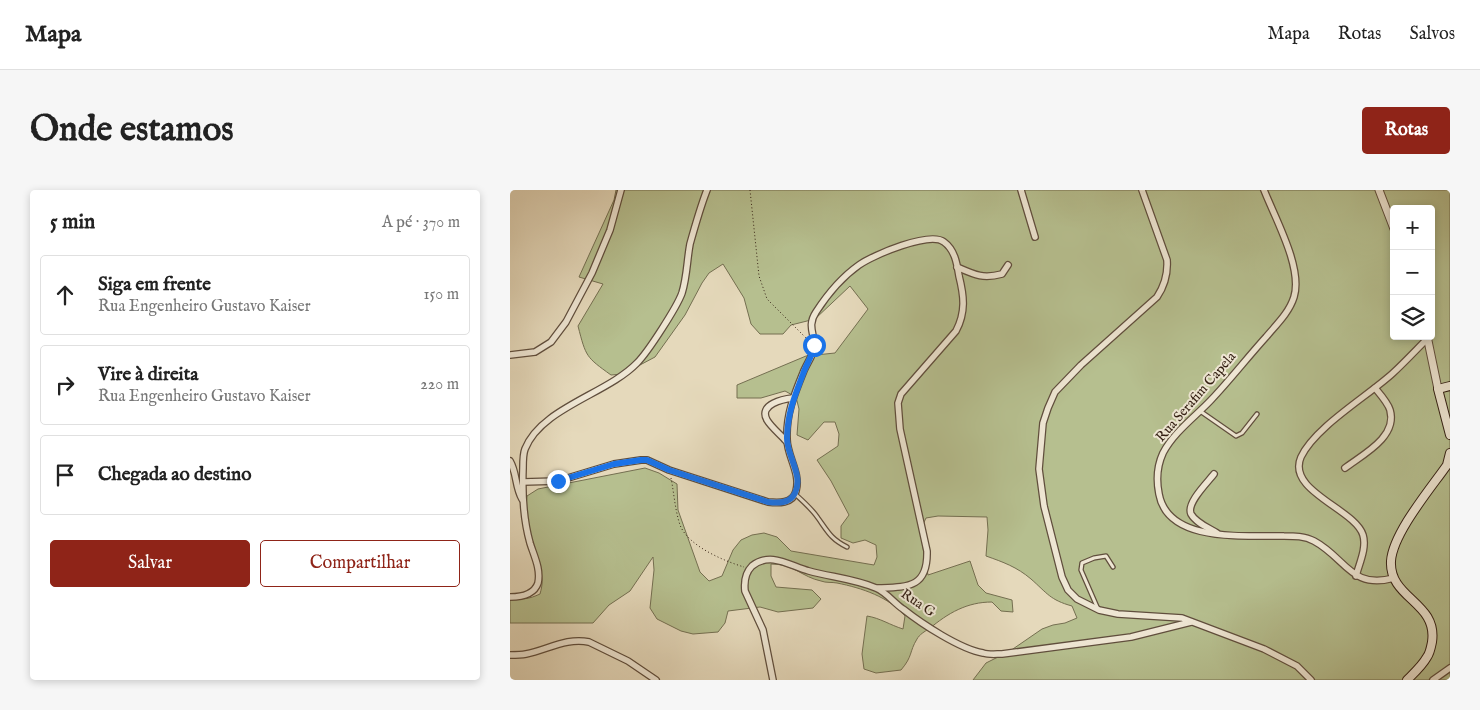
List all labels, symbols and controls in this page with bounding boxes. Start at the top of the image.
text: Mapa [25,19,81,50]
text: Mapa [1268,23,1310,46]
text: Rotas [1338,23,1381,46]
text: Salvos [1409,23,1455,46]
button: Rotas [1362,107,1450,154]
text: Onde estamos [30,108,234,153]
map controls [1390,205,1435,340]
button: + [1390,205,1435,250]
text: 5 min [50,209,95,236]
text: A pé · 370 m [382,213,460,233]
button: − [1390,250,1435,295]
text: Siga em frente [98,273,211,297]
icon: ahead [51,281,79,309]
text: 150 m [424,285,459,305]
button: layers [1390,295,1435,340]
text: Rua Engenheiro Gustavo Kaiser [98,297,311,317]
route start [803,334,826,357]
street label: Rua Serafim Capela [1152,347,1241,446]
text: Vire à direita [98,363,198,387]
icon: right [51,371,79,399]
text: 220 m [420,375,459,395]
text: Rua Engenheiro Gustavo Kaiser [98,387,311,407]
icon: arrive [51,461,79,489]
text: Chegada ao destino [98,463,251,487]
route end [547,470,570,493]
button: Salvar [50,540,250,587]
button: Compartilhar [260,540,460,587]
street label: Rua G [897,585,940,622]

